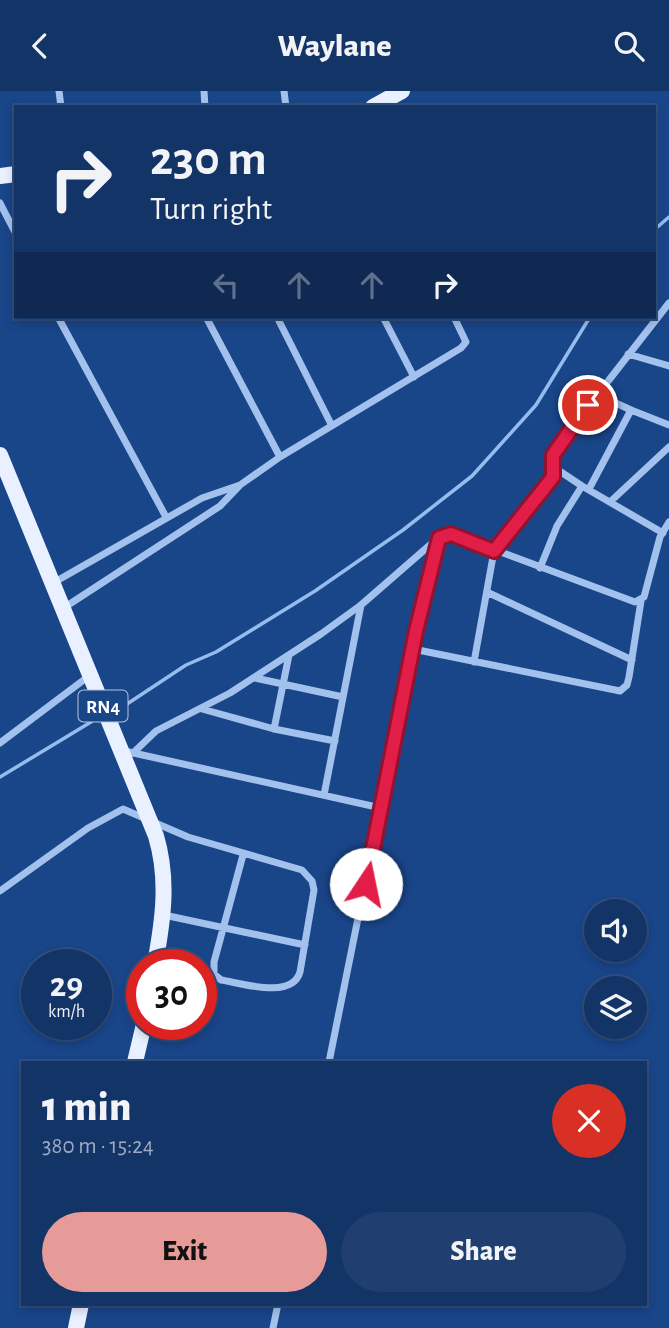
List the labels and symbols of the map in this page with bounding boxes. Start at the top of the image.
pin [558,375,618,435]
road number: RN4 [78,691,128,721]
position arrow [329,847,403,921]
speed limit sign: 30 [126,949,217,1040]

